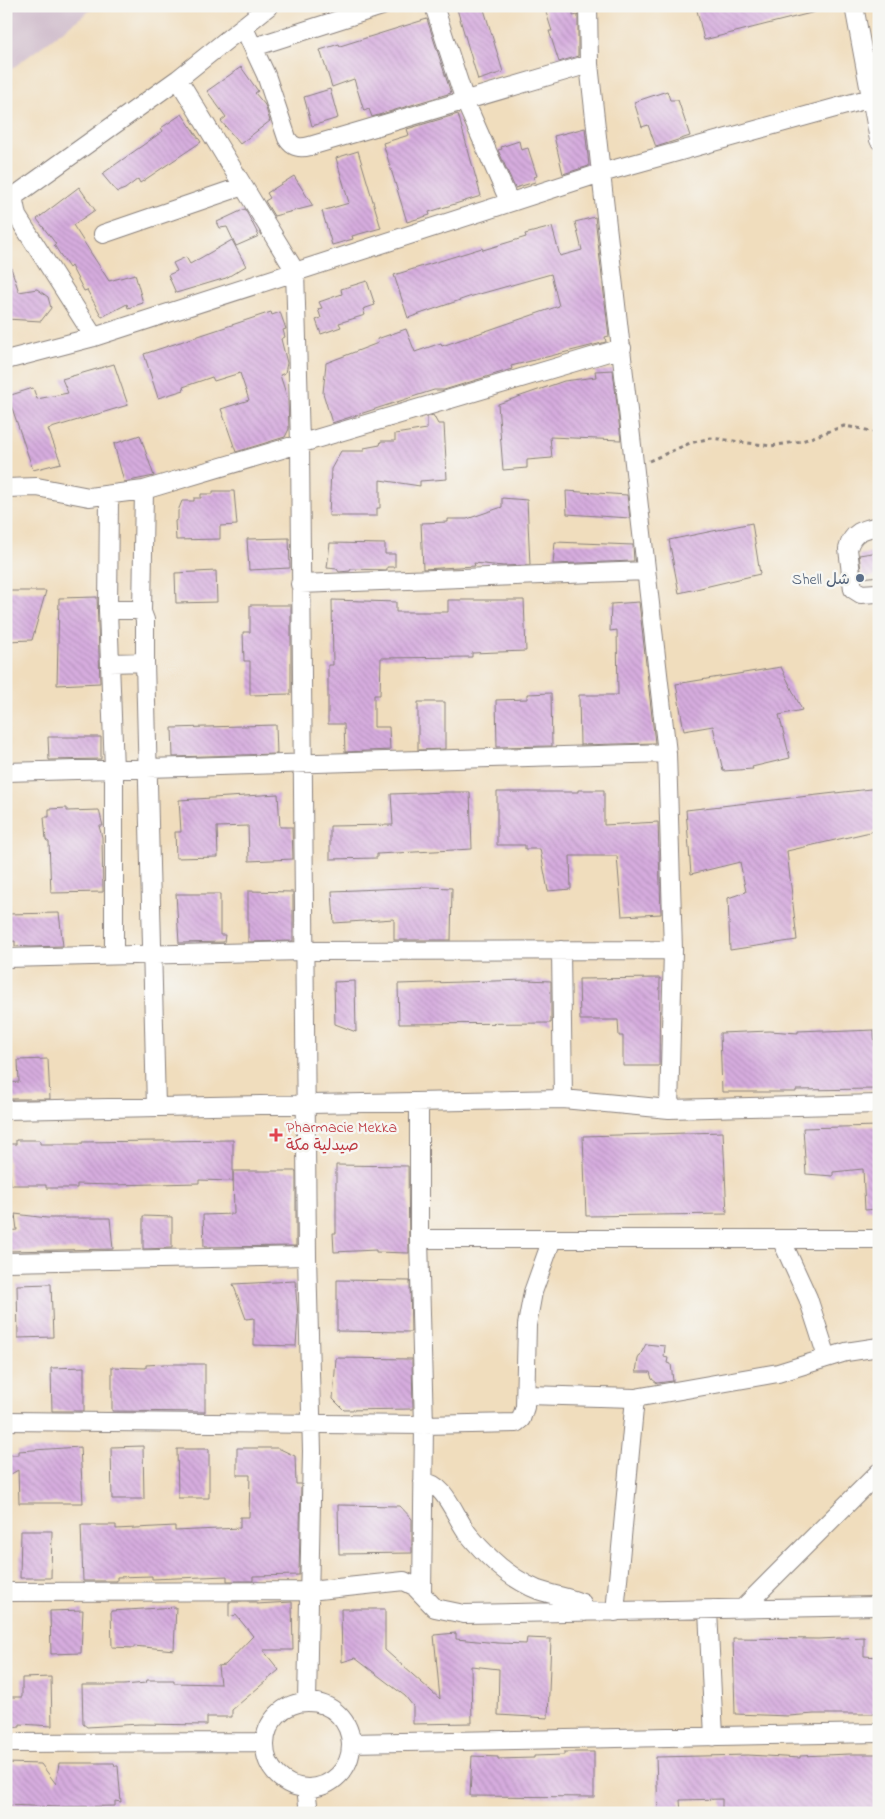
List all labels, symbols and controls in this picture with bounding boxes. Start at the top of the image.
place label: Shell شل [792,568,850,592]
marker: Shell شل [854,572,866,584]
place label: Pharmacie Mekka صيدلية مكة [286,1116,397,1158]
marker: Pharmacie Mekka صيدلية مكة [270,1129,282,1141]

